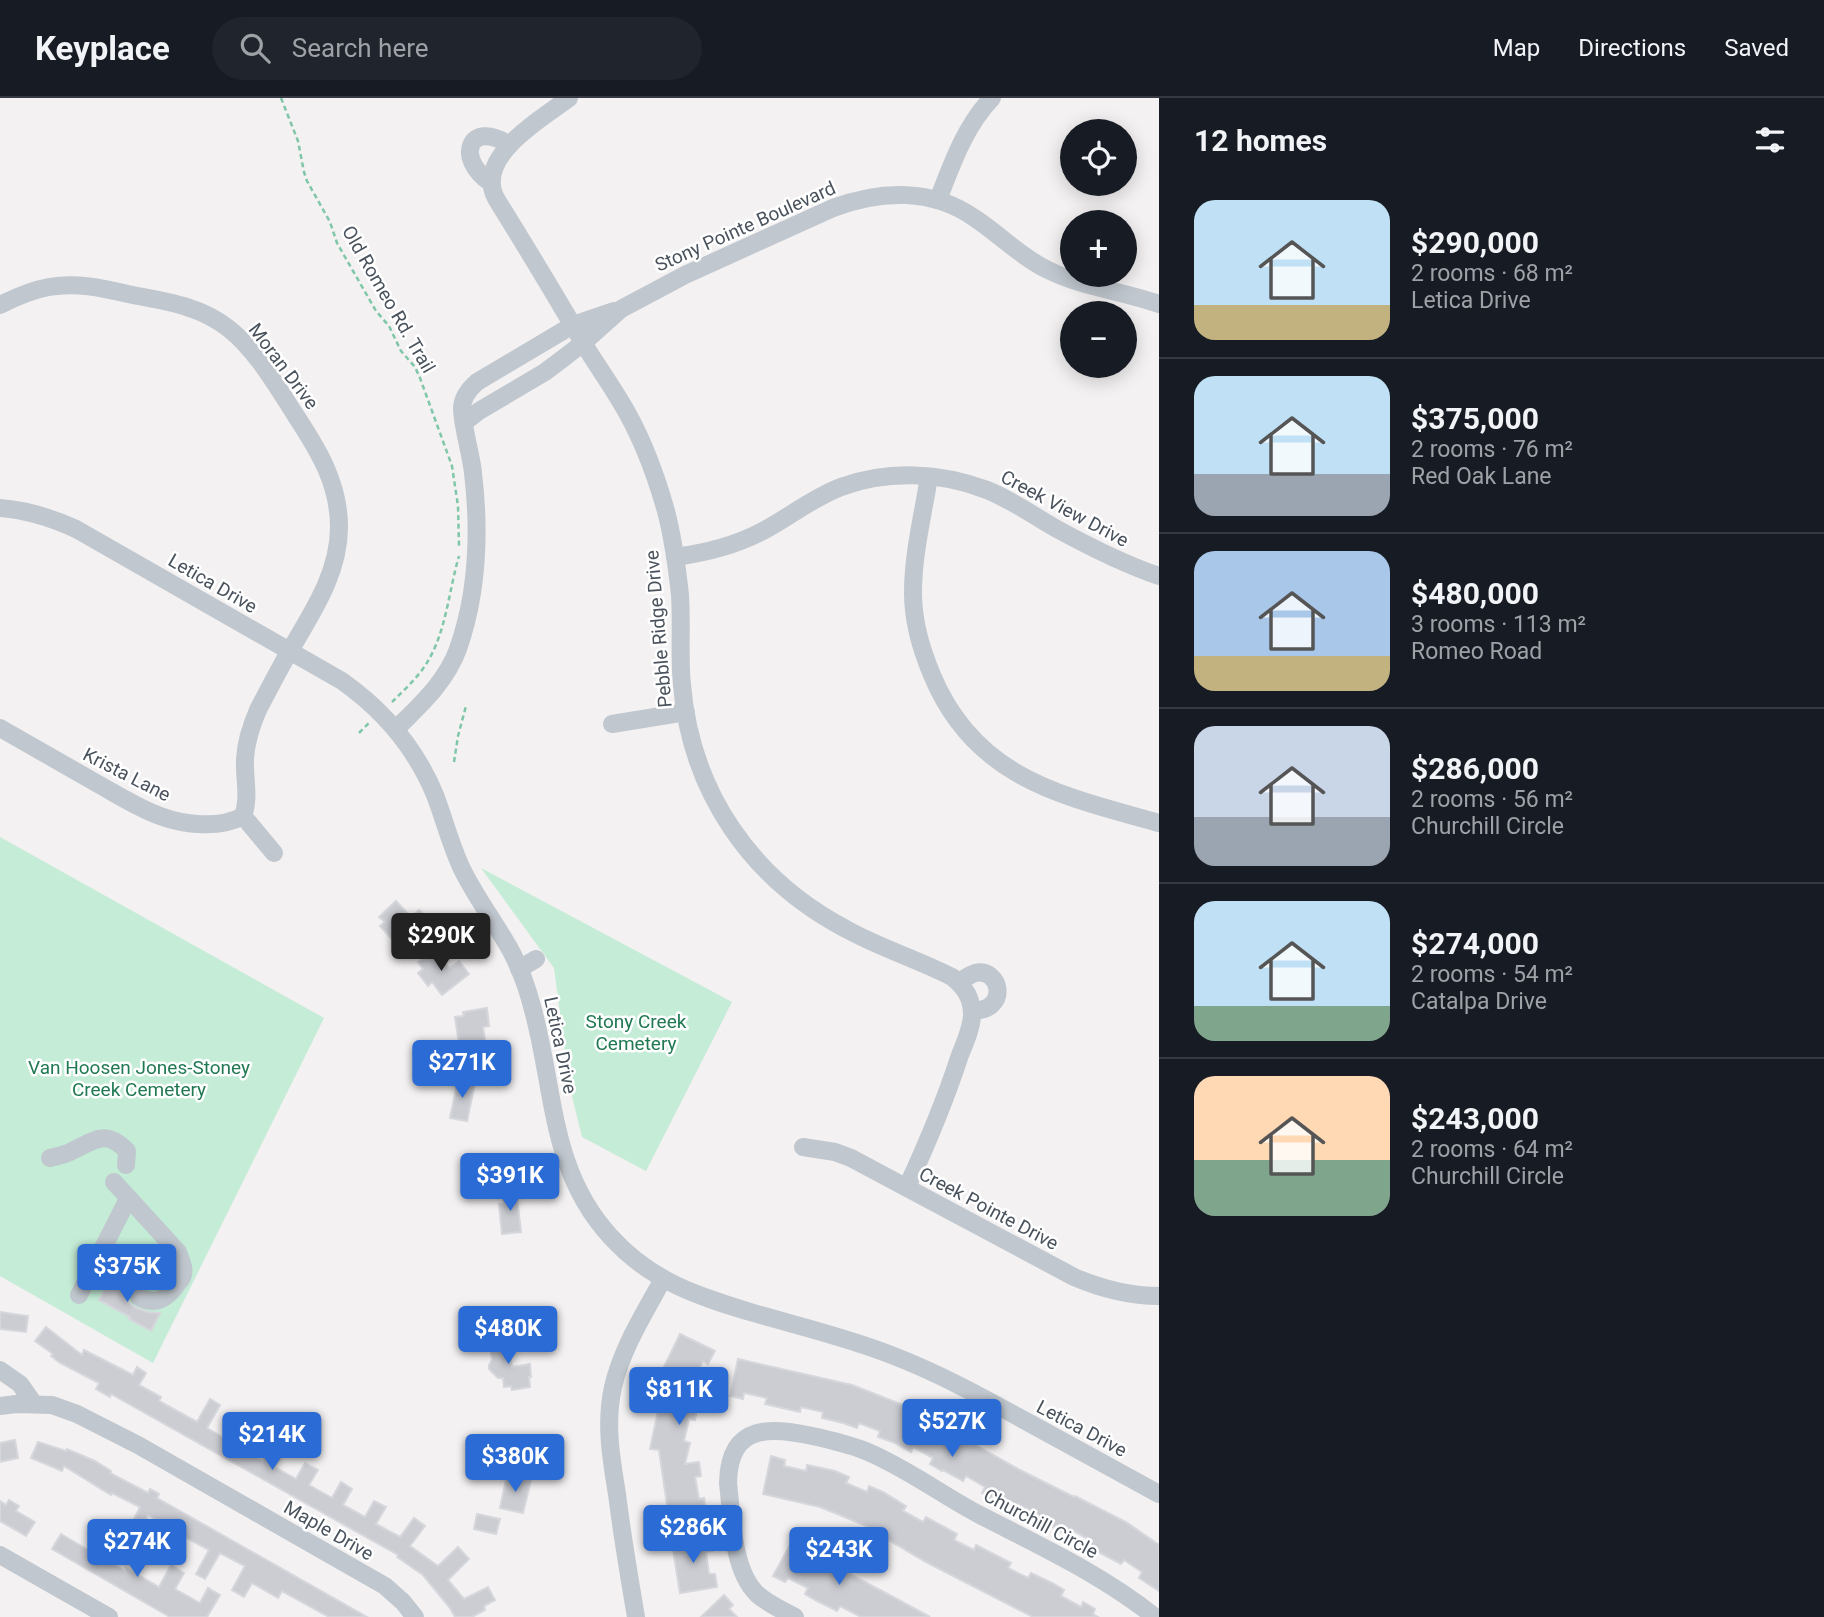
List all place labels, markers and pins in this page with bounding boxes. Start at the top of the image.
pin: $290K [392,914,490,973]
pin: $271K [413,1040,511,1100]
pin: $391K [461,1154,559,1213]
pin: $375K [78,1244,176,1304]
pin: $480K [459,1306,557,1366]
pin: $811K [630,1368,728,1427]
pin: $527K [903,1400,1001,1459]
pin: $214K [223,1412,321,1472]
pin: $380K [466,1434,564,1494]
pin: $286K [644,1506,742,1565]
pin: $274K [88,1520,186,1579]
pin: $243K [790,1528,888,1587]

